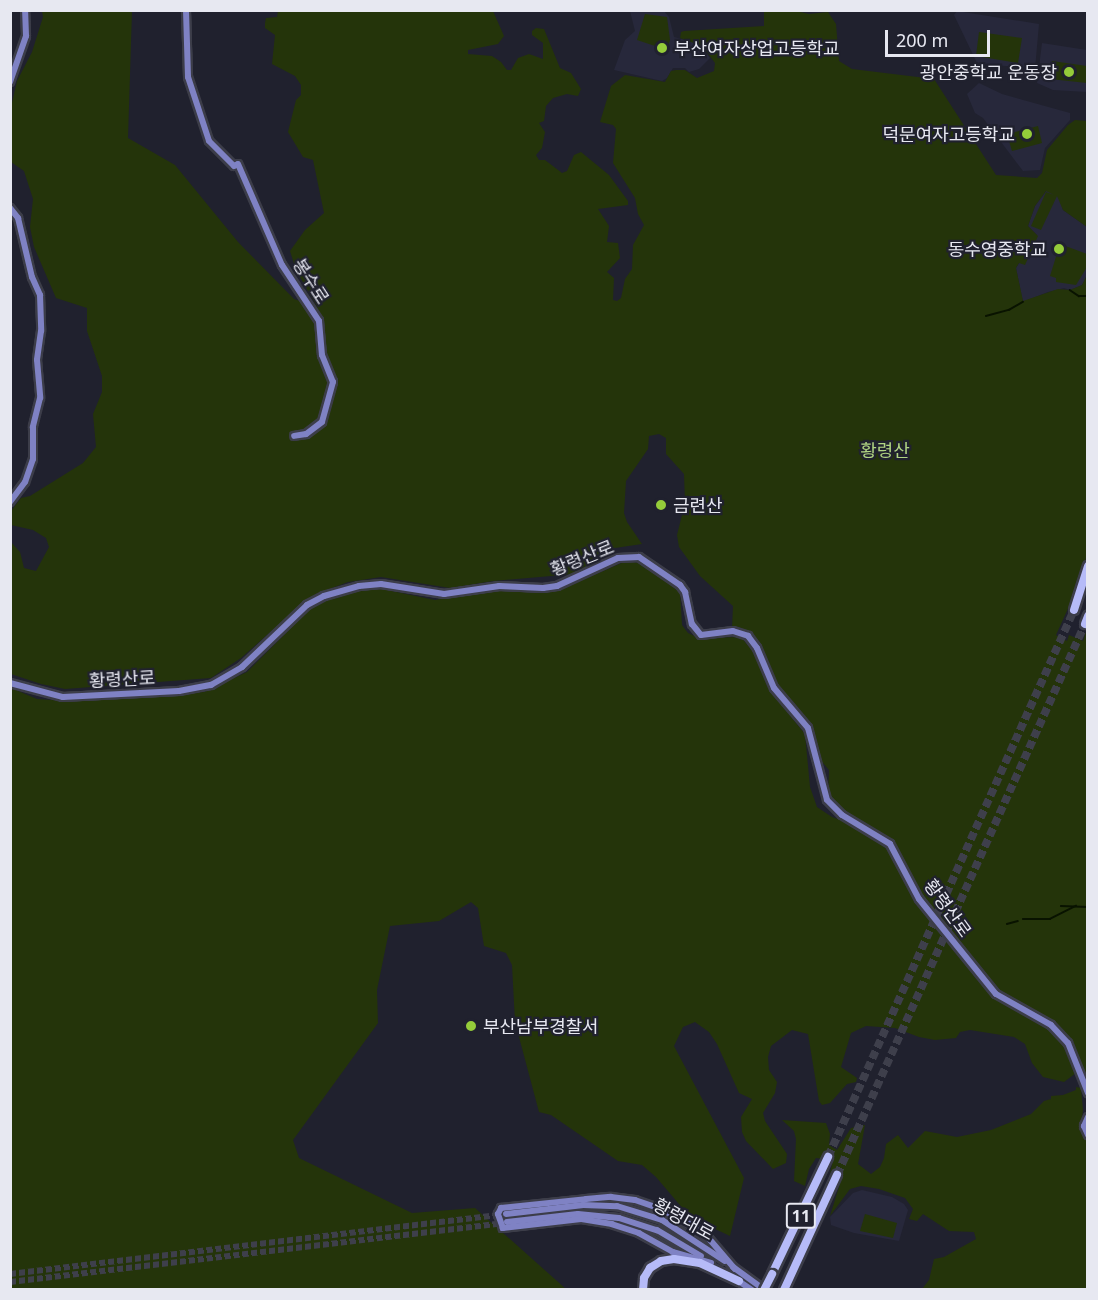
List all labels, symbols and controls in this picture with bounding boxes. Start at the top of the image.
scale bar [888,18,993,56]
text: 200 m [896,28,948,52]
place label: 부산여자상업고등학교 [674,37,840,59]
marker: 부산여자상업고등학교 [655,41,669,55]
place label: 광안중학교 운동장 [920,61,1057,83]
marker: 광안중학교 운동장 [1062,65,1076,79]
place label: 덕문여자고등학교 [883,123,1015,145]
marker: 덕문여자고등학교 [1020,127,1034,141]
place label: 동수영중학교 [948,238,1047,260]
marker: 동수영중학교 [1052,242,1066,256]
street label: 봉수로 [288,254,334,308]
park label: 황령산 [860,439,910,461]
place label: 금련산 [673,494,723,516]
marker: 금련산 [654,498,668,512]
street label: 황령산로 [547,536,617,580]
street label: 황령산로 [88,666,156,692]
street label: 황령산로 [920,875,976,941]
place label: 부산남부경찰서 [483,1015,599,1037]
marker: 부산남부경찰서 [464,1019,478,1033]
street label: 황령대로 [650,1193,718,1245]
road number: 11 [784,1203,818,1229]

